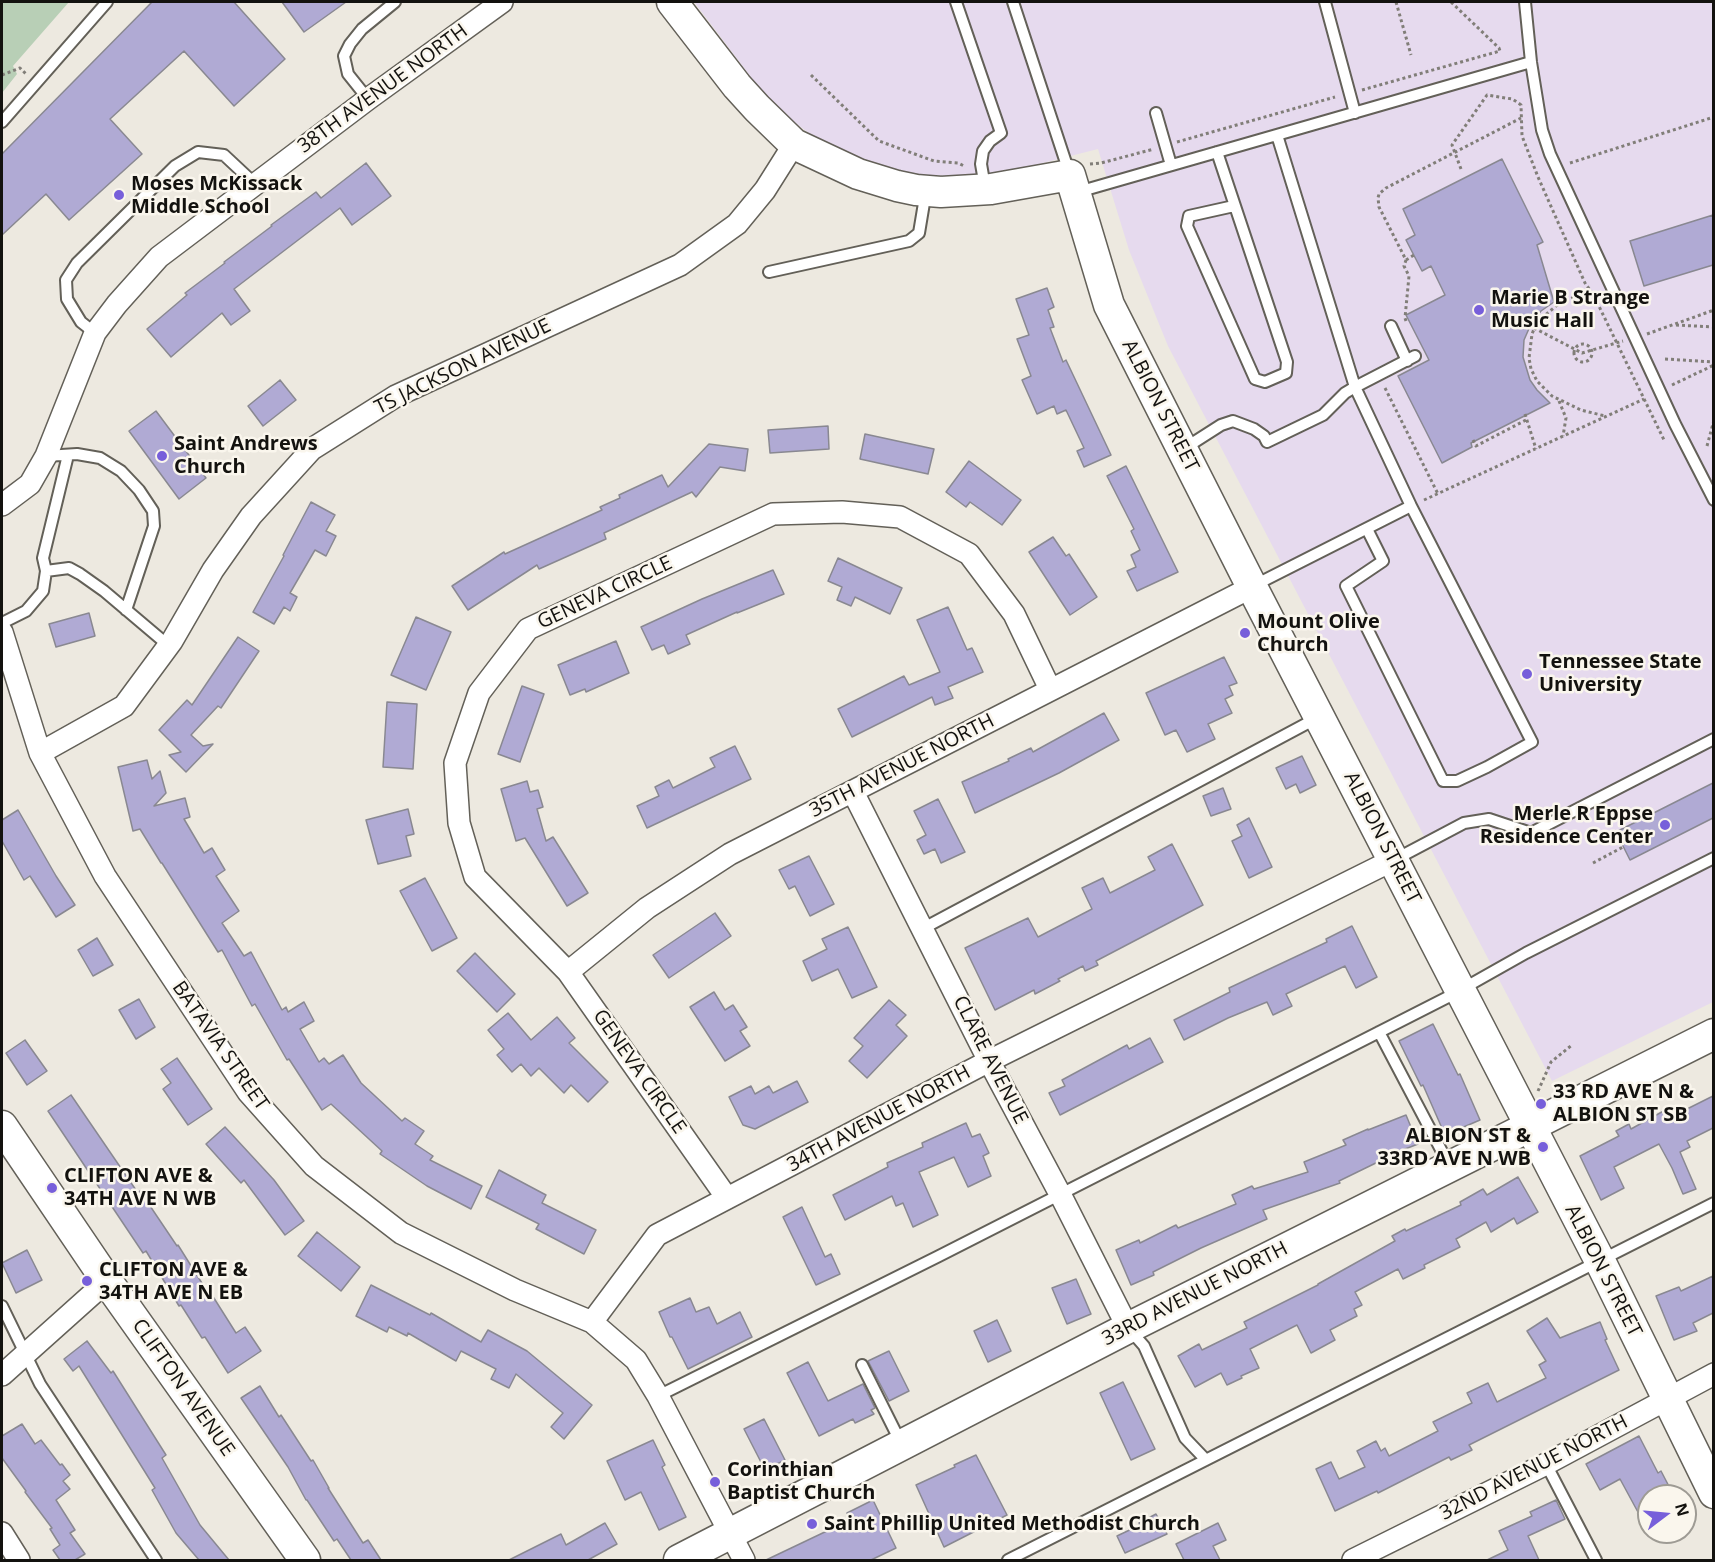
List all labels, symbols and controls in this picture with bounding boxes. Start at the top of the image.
street label: 38TH AVENUE NORTH [293,19,473,159]
place label: Moses McKissack Middle School [131,172,302,219]
marker: Moses McKissack Middle School [112,188,126,202]
place label: Marie B Strange Music Hall [1491,286,1650,333]
marker: Marie B Strange Music Hall [1472,303,1486,317]
street label: TS JACKSON AVENUE [371,314,555,420]
street label: ALBION STREET [1116,336,1204,476]
place label: Saint Andrews Church [174,432,318,479]
marker: Saint Andrews Church [155,449,169,463]
street label: GENEVA CIRCLE [534,551,676,635]
place label: Mount Olive Church [1257,610,1380,657]
marker: Mount Olive Church [1238,626,1252,640]
place label: Tennessee State University [1539,650,1701,697]
marker: Tennessee State University [1520,667,1534,681]
street label: 35TH AVENUE NORTH [806,709,998,823]
street label: ALBION STREET [1338,768,1426,908]
place label: Merle R Eppse Residence Center [1480,802,1653,849]
marker: Merle R Eppse Residence Center [1658,818,1672,832]
street label: BATAVIA STREET [167,977,273,1115]
street label: CLARE AVENUE [947,992,1033,1128]
street label: GENEVA CIRCLE [587,1005,691,1139]
street label: 34TH AVENUE NORTH [783,1060,975,1178]
place label: 33 RD AVE N & ALBION ST SB [1553,1080,1694,1127]
marker: 33 RD AVE N & ALBION ST SB [1534,1097,1548,1111]
place label: ALBION ST & 33RD AVE N WB [1378,1124,1531,1171]
marker: ALBION ST & 33RD AVE N WB [1536,1140,1550,1154]
place label: CLIFTON AVE & 34TH AVE N WB [64,1164,216,1211]
marker: CLIFTON AVE & 34TH AVE N WB [45,1181,59,1195]
street label: ALBION STREET [1559,1201,1647,1341]
street label: 33RD AVENUE NORTH [1098,1237,1292,1351]
place label: CLIFTON AVE & 34TH AVE N EB [99,1258,248,1305]
marker: CLIFTON AVE & 34TH AVE N EB [80,1274,94,1288]
street label: CLIFTON AVENUE [127,1315,239,1461]
street label: 32ND AVENUE NORTH [1436,1410,1632,1526]
place label: Corinthian Baptist Church [727,1458,875,1505]
marker: Corinthian Baptist Church [708,1475,722,1489]
north arrow [1637,1484,1697,1544]
text: N [1670,1500,1695,1519]
place label: Saint Phillip United Methodist Church [824,1512,1200,1536]
marker: Saint Phillip United Methodist Church [805,1517,819,1531]

